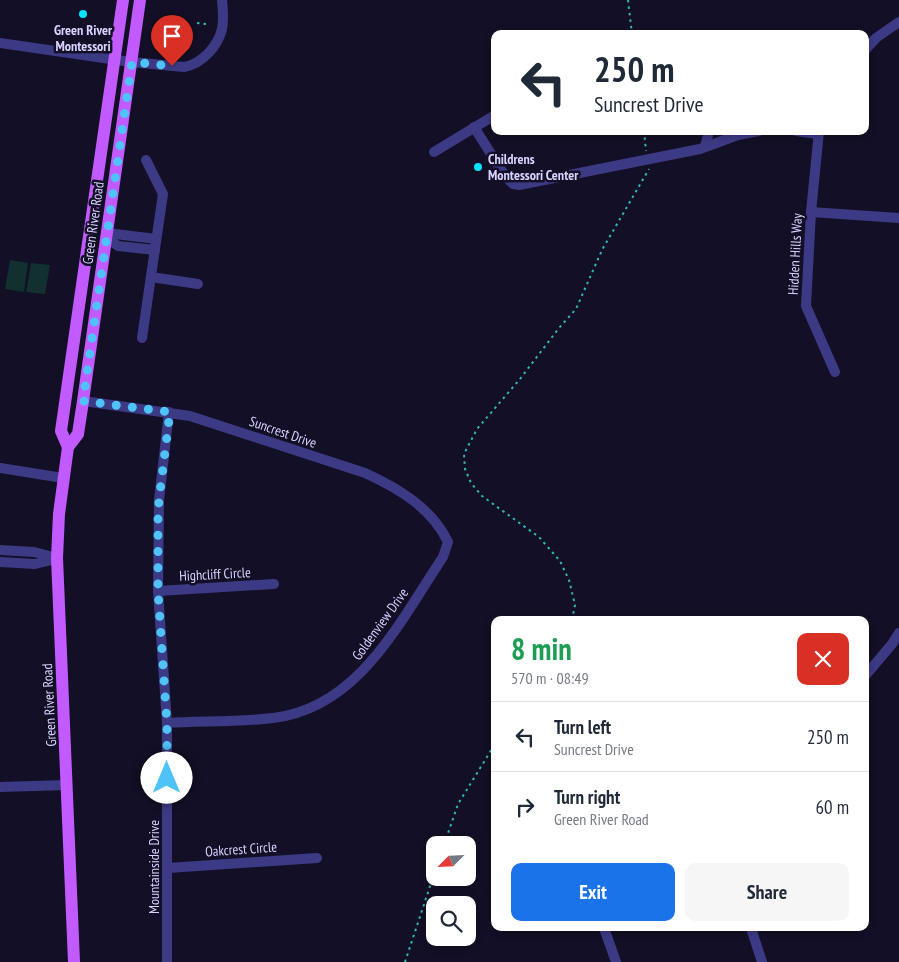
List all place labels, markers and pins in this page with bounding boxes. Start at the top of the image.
marker: Green River Montessori [77,8,89,20]
pin [151,15,193,66]
place label: Green River Montessori [54,21,113,55]
place label: Childrens Montessori Center [488,150,579,184]
marker: Childrens Montessori Center [472,161,484,173]

